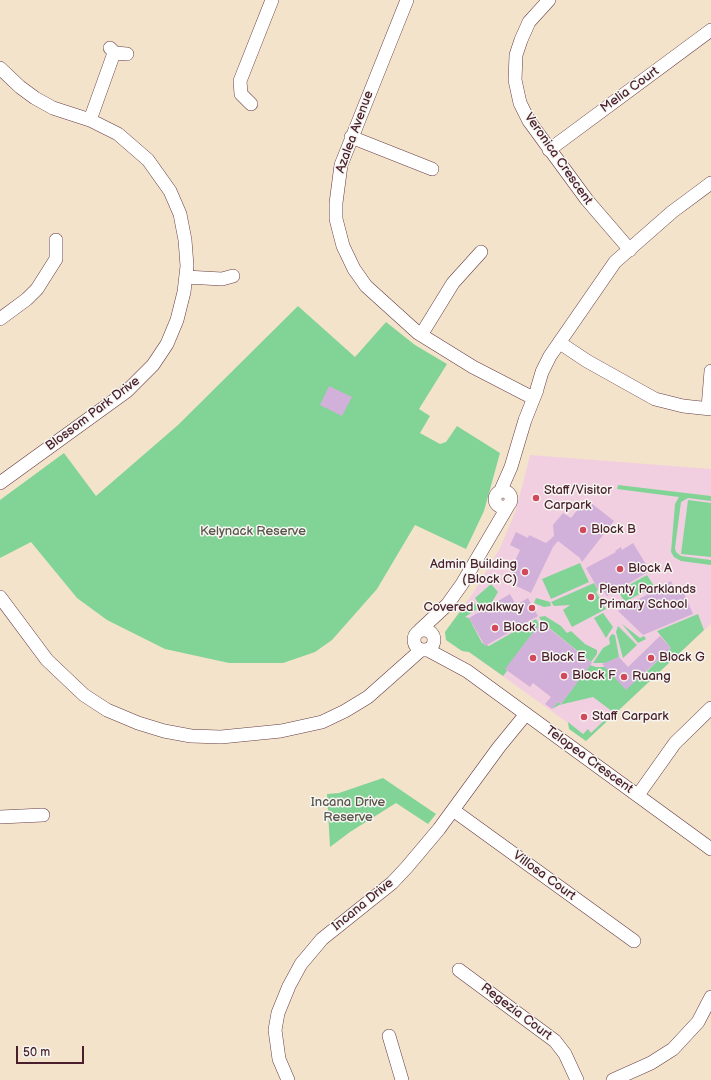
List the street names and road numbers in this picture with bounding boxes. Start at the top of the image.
street label: Melia Court [598,64,662,116]
street label: Azalea Avenue [333,89,377,175]
street label: Veronica Crescent [521,110,595,208]
street label: Blossom Park Drive [43,374,143,454]
street label: Telopea Crescent [542,723,636,797]
street label: Villosa Court [509,848,579,904]
street label: Incana Drive [329,876,397,934]
street label: Regezia Court [477,980,555,1044]

